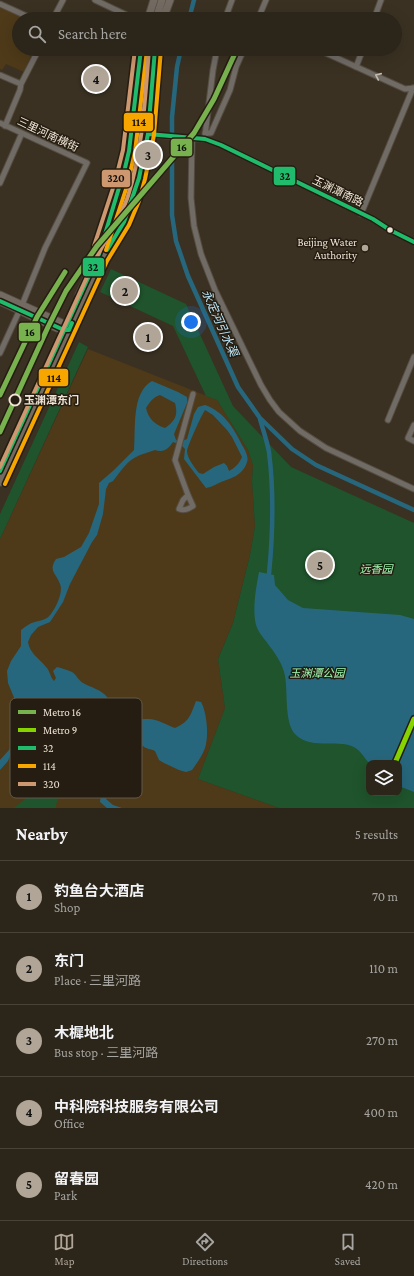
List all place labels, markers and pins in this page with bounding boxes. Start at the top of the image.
pin: 4 [83,64,109,94]
pin: 3 [135,140,161,170]
unlabelled marker [385,225,395,235]
place label: Beijing Water Authority [297,236,358,262]
marker: Beijing Water Authority [360,243,370,253]
pin: 2 [112,276,138,306]
pin: 1 [135,322,161,352]
marker: 玉渊潭东门 [8,393,22,407]
place label: 玉渊潭东门 [24,394,79,406]
pin: 5 [307,550,333,580]

